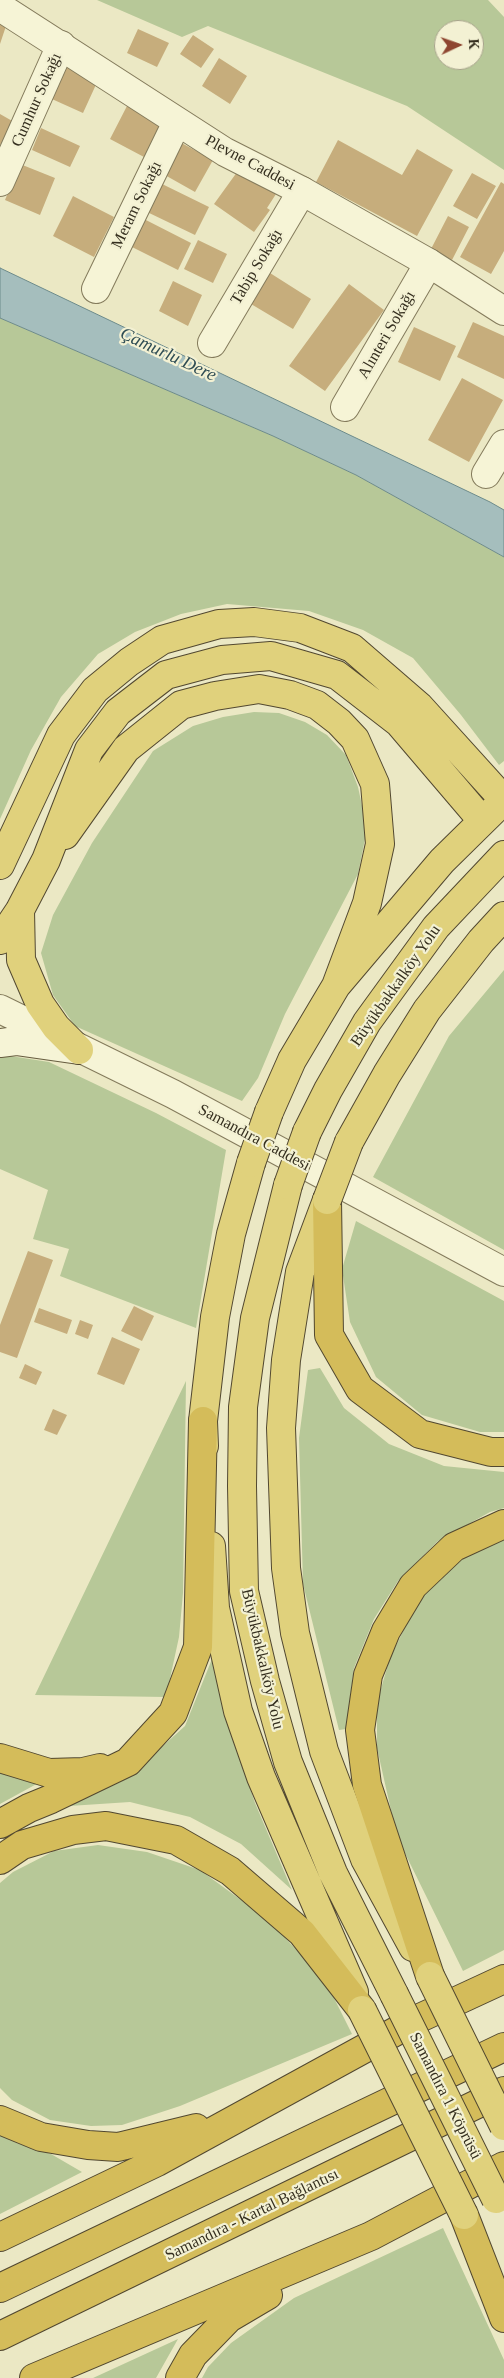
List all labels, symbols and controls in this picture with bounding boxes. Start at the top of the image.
north arrow [434,20,484,70]
text: K [466,38,481,50]
street label: Cumhur Sokağı [8,50,66,150]
street label: Plevne Caddesi [202,131,298,195]
street label: Meram Sokağı [108,158,166,252]
street label: Tabip Sokağı [227,226,287,308]
street label: Alınteri Sokağı [354,288,420,382]
water label: Çamurlu Dere [116,323,220,387]
street label: Büyükbakkalköy Yolu [347,922,445,1050]
street label: Samandıra Caddesi [195,1100,313,1176]
street label: Büyükbakkalköy Yolu [236,1587,288,1731]
street label: Samandıra 1 Köprüsü [405,2029,485,2163]
street label: Samandıra - Kartal Bağlantısı [162,2165,342,2265]

